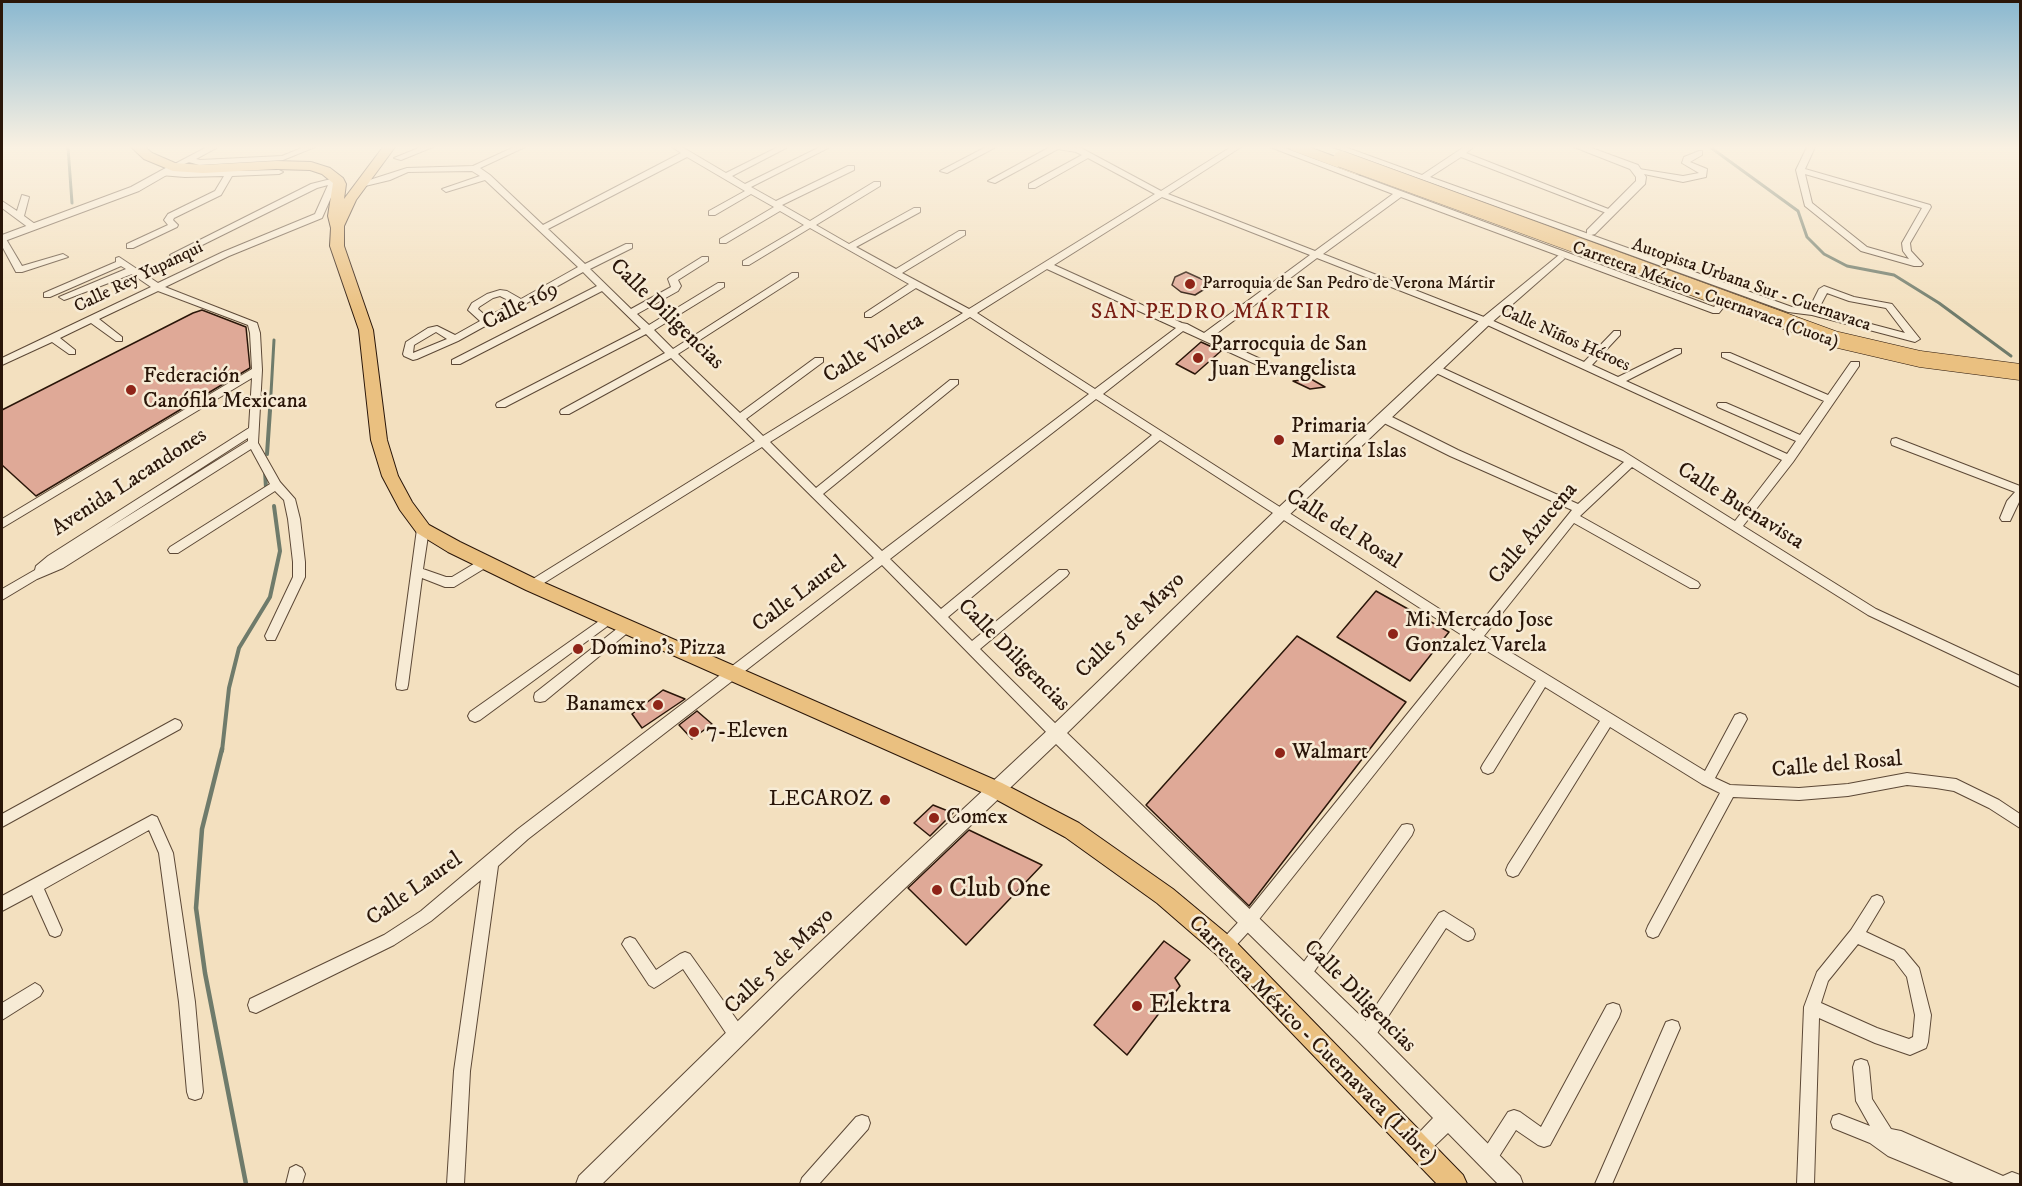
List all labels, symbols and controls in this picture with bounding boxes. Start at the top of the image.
street label: Autopista Urbana Sur - Cuernavaca [1629,235,1873,337]
street label: Calle Rey Yupanqui [71,237,207,319]
street label: Carretera México - Cuernavaca (Cuota) [1569,238,1841,354]
street label: Calle Diligencias [603,254,729,376]
place label: Parroquia de San Pedro de Verona Mártir [1202,273,1495,295]
street label: Calle 169 [479,277,563,337]
marker: Parroquia de San Pedro de Verona Mártir [1183,277,1197,291]
district label: SAN PEDRO MÁRTIR [1091,300,1331,326]
street label: Calle Niños Héroes [1497,301,1633,377]
street label: Calle Violeta [819,308,929,390]
place label: Parrocquia de San Juan Evangelista [1210,332,1367,384]
marker: Parrocquia de San Juan Evangelista [1191,351,1205,365]
place label: Federación Canófila Mexicana [143,364,307,416]
marker: Federación Canófila Mexicana [124,383,138,397]
place label: Primaria Martina Islas [1291,414,1407,466]
street label: Avenida Lacandones [48,423,212,543]
marker: Primaria Martina Islas [1272,433,1286,447]
street label: Calle Buenavista [1672,458,1808,556]
street label: Calle Azucena [1484,478,1584,590]
street label: Calle del Rosal [1281,484,1405,576]
street label: Calle Laurel [748,551,852,639]
street label: Calle 5 de Mayo [1071,567,1191,685]
street label: Calle Diligencias [951,594,1075,718]
place label: Mi Mercado Jose Gonzalez Varela [1405,608,1553,660]
marker: Mi Mercado Jose Gonzalez Varela [1386,627,1400,641]
place label: Domino's Pizza [590,636,726,662]
marker: Domino's Pizza [571,642,585,656]
place label: Banamex [566,692,646,718]
marker: Banamex [651,698,665,712]
place label: 7-Eleven [706,719,788,745]
marker: 7-Eleven [687,725,701,739]
place label: Walmart [1292,740,1368,766]
marker: Walmart [1273,746,1287,760]
street label: Calle del Rosal [1771,747,1903,785]
place label: LECAROZ [769,787,873,813]
marker: LECAROZ [878,793,892,807]
place label: Comex [946,805,1008,831]
marker: Comex [927,811,941,825]
street label: Calle Laurel [362,847,468,933]
place label: Club One [949,874,1051,906]
marker: Club One [930,883,944,897]
street label: Calle 5 de Mayo [720,903,840,1021]
street label: Carretera México - Cuernavaca (Libre) [1182,911,1442,1171]
street label: Calle Diligencias [1297,935,1421,1059]
place label: Elektra [1149,990,1231,1022]
marker: Elektra [1130,999,1144,1013]

